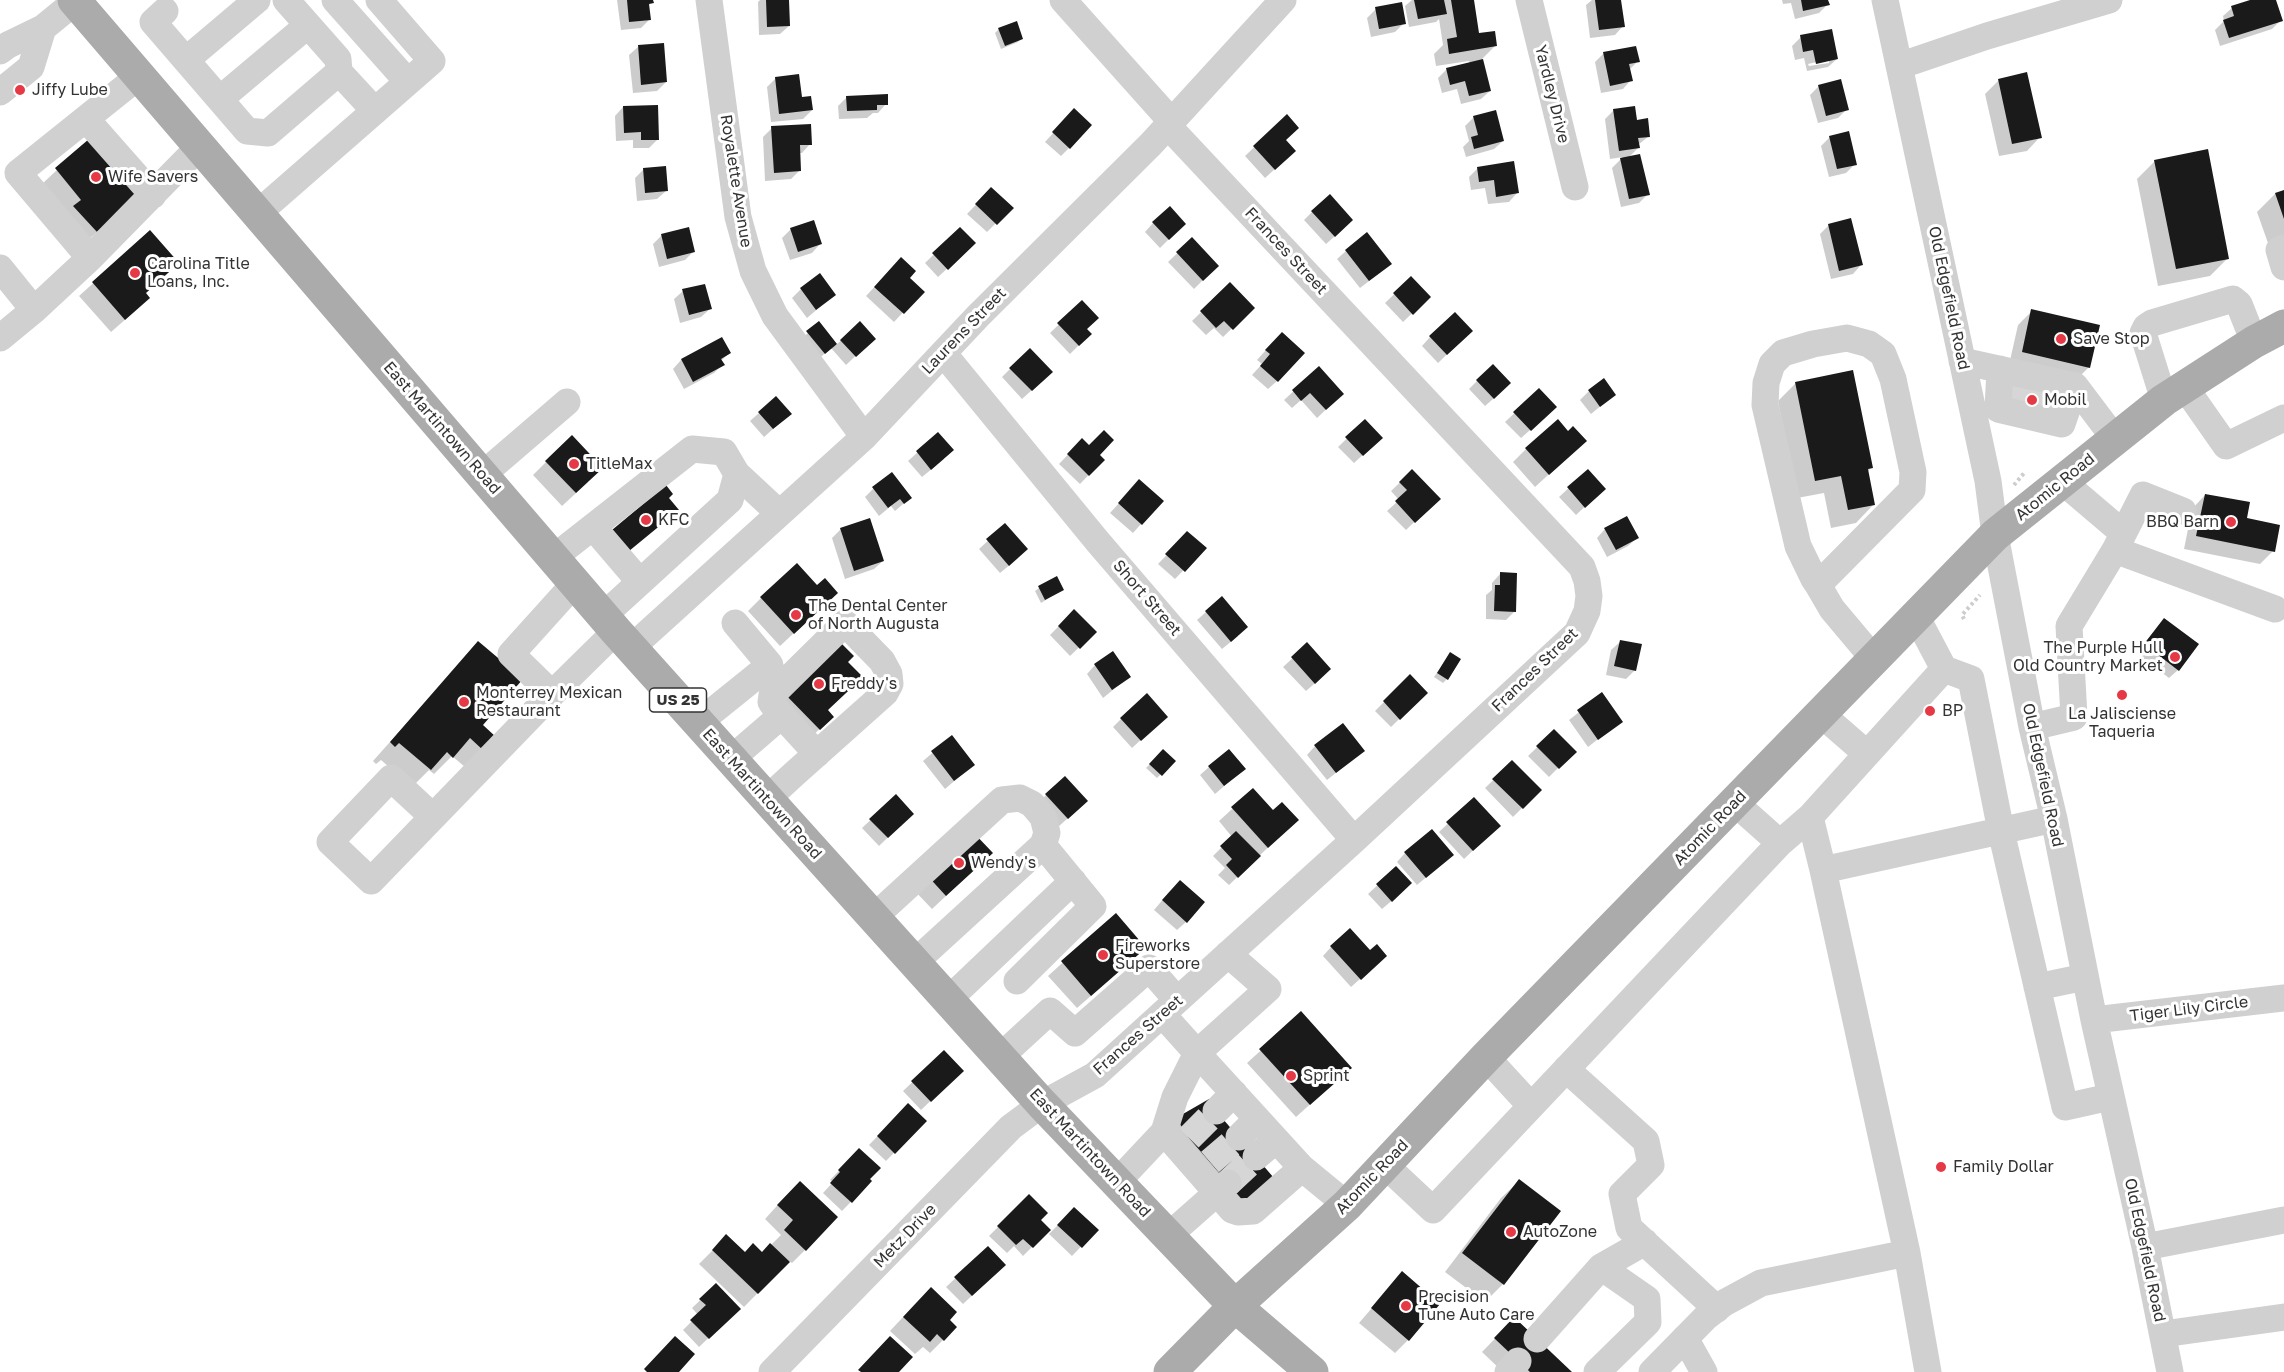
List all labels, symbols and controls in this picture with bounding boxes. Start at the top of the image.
street label: Yardley Drive [1531,43,1573,145]
place label: Jiffy Lube [32,80,108,100]
marker: Jiffy Lube [13,83,27,97]
street label: Royalette Avenue [716,113,756,249]
place label: Wife Savers [108,167,198,187]
marker: Wife Savers [89,170,103,184]
street label: Frances Street [1241,203,1331,299]
street label: Old Edgefield Road [1924,224,1974,372]
place label: Carolina Title Loans, Inc. [147,254,250,292]
marker: Carolina Title Loans, Inc. [128,266,142,280]
street label: Laurens Street [918,284,1010,378]
place label: Save Stop [2073,329,2150,349]
marker: Save Stop [2054,332,2068,346]
street label: East Martintown Road [379,358,505,498]
place label: Mobil [2044,390,2087,410]
marker: Mobil [2025,393,2039,407]
street label: Atomic Road [2011,449,2099,525]
place label: TitleMax [586,454,652,474]
marker: TitleMax [567,457,581,471]
place label: KFC [658,510,689,530]
place label: BBQ Barn [2146,512,2219,532]
marker: KFC [639,513,653,527]
marker: BBQ Barn [2224,515,2238,529]
street label: Short Street [1109,556,1185,640]
place label: The Dental Center of North Augusta [808,596,948,634]
marker: The Dental Center of North Augusta [789,608,803,622]
street label: Frances Street [1488,624,1582,716]
place label: The Purple Hull Old Country Market [2013,638,2163,676]
marker: The Purple Hull Old Country Market [2168,650,2182,664]
place label: Freddy's [831,674,897,694]
marker: Freddy's [812,677,826,691]
place label: Monterrey Mexican Restaurant [476,683,622,721]
road number: US 25 [650,688,706,712]
marker: La Jalisciense Taqueria [2115,688,2129,702]
marker: Monterrey Mexican Restaurant [457,695,471,709]
place label: BP [1942,701,1963,721]
street label: Old Edgefield Road [2018,701,2068,849]
marker: BP [1923,704,1937,718]
place label: La Jalisciense Taqueria [2068,704,2176,742]
street label: East Martintown Road [698,725,826,863]
street label: Atomic Road [1670,787,1750,869]
place label: Wendy's [971,853,1036,873]
marker: Wendy's [952,856,966,870]
place label: Fireworks Superstore [1115,936,1200,974]
marker: Fireworks Superstore [1096,948,1110,962]
street label: Frances Street [1089,991,1187,1079]
street label: Tiger Lily Circle [2129,992,2249,1026]
place label: Sprint [1303,1066,1350,1086]
marker: Sprint [1284,1069,1298,1083]
street label: East Martintown Road [1025,1085,1155,1221]
street label: Atomic Road [1332,1136,1412,1218]
place label: Family Dollar [1953,1157,2054,1177]
marker: Family Dollar [1934,1160,1948,1174]
street label: Old Edgefield Road [2120,1176,2170,1324]
street label: Metz Drive [870,1200,940,1272]
place label: AutoZone [1523,1222,1597,1242]
marker: AutoZone [1504,1225,1518,1239]
place label: Precision Tune Auto Care [1418,1287,1535,1325]
marker: Precision Tune Auto Care [1399,1299,1413,1313]

